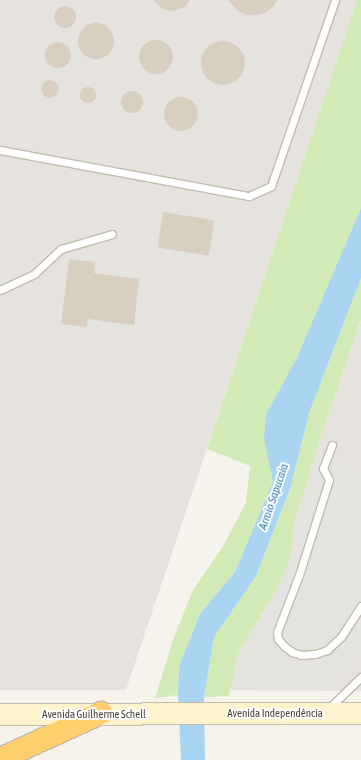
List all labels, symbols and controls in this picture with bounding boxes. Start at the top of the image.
water label: Arroio Sapucaia [256,462,292,532]
street label: Avenida Independência [227,706,323,720]
street label: Avenida Guilherme Schell [42,707,146,721]

